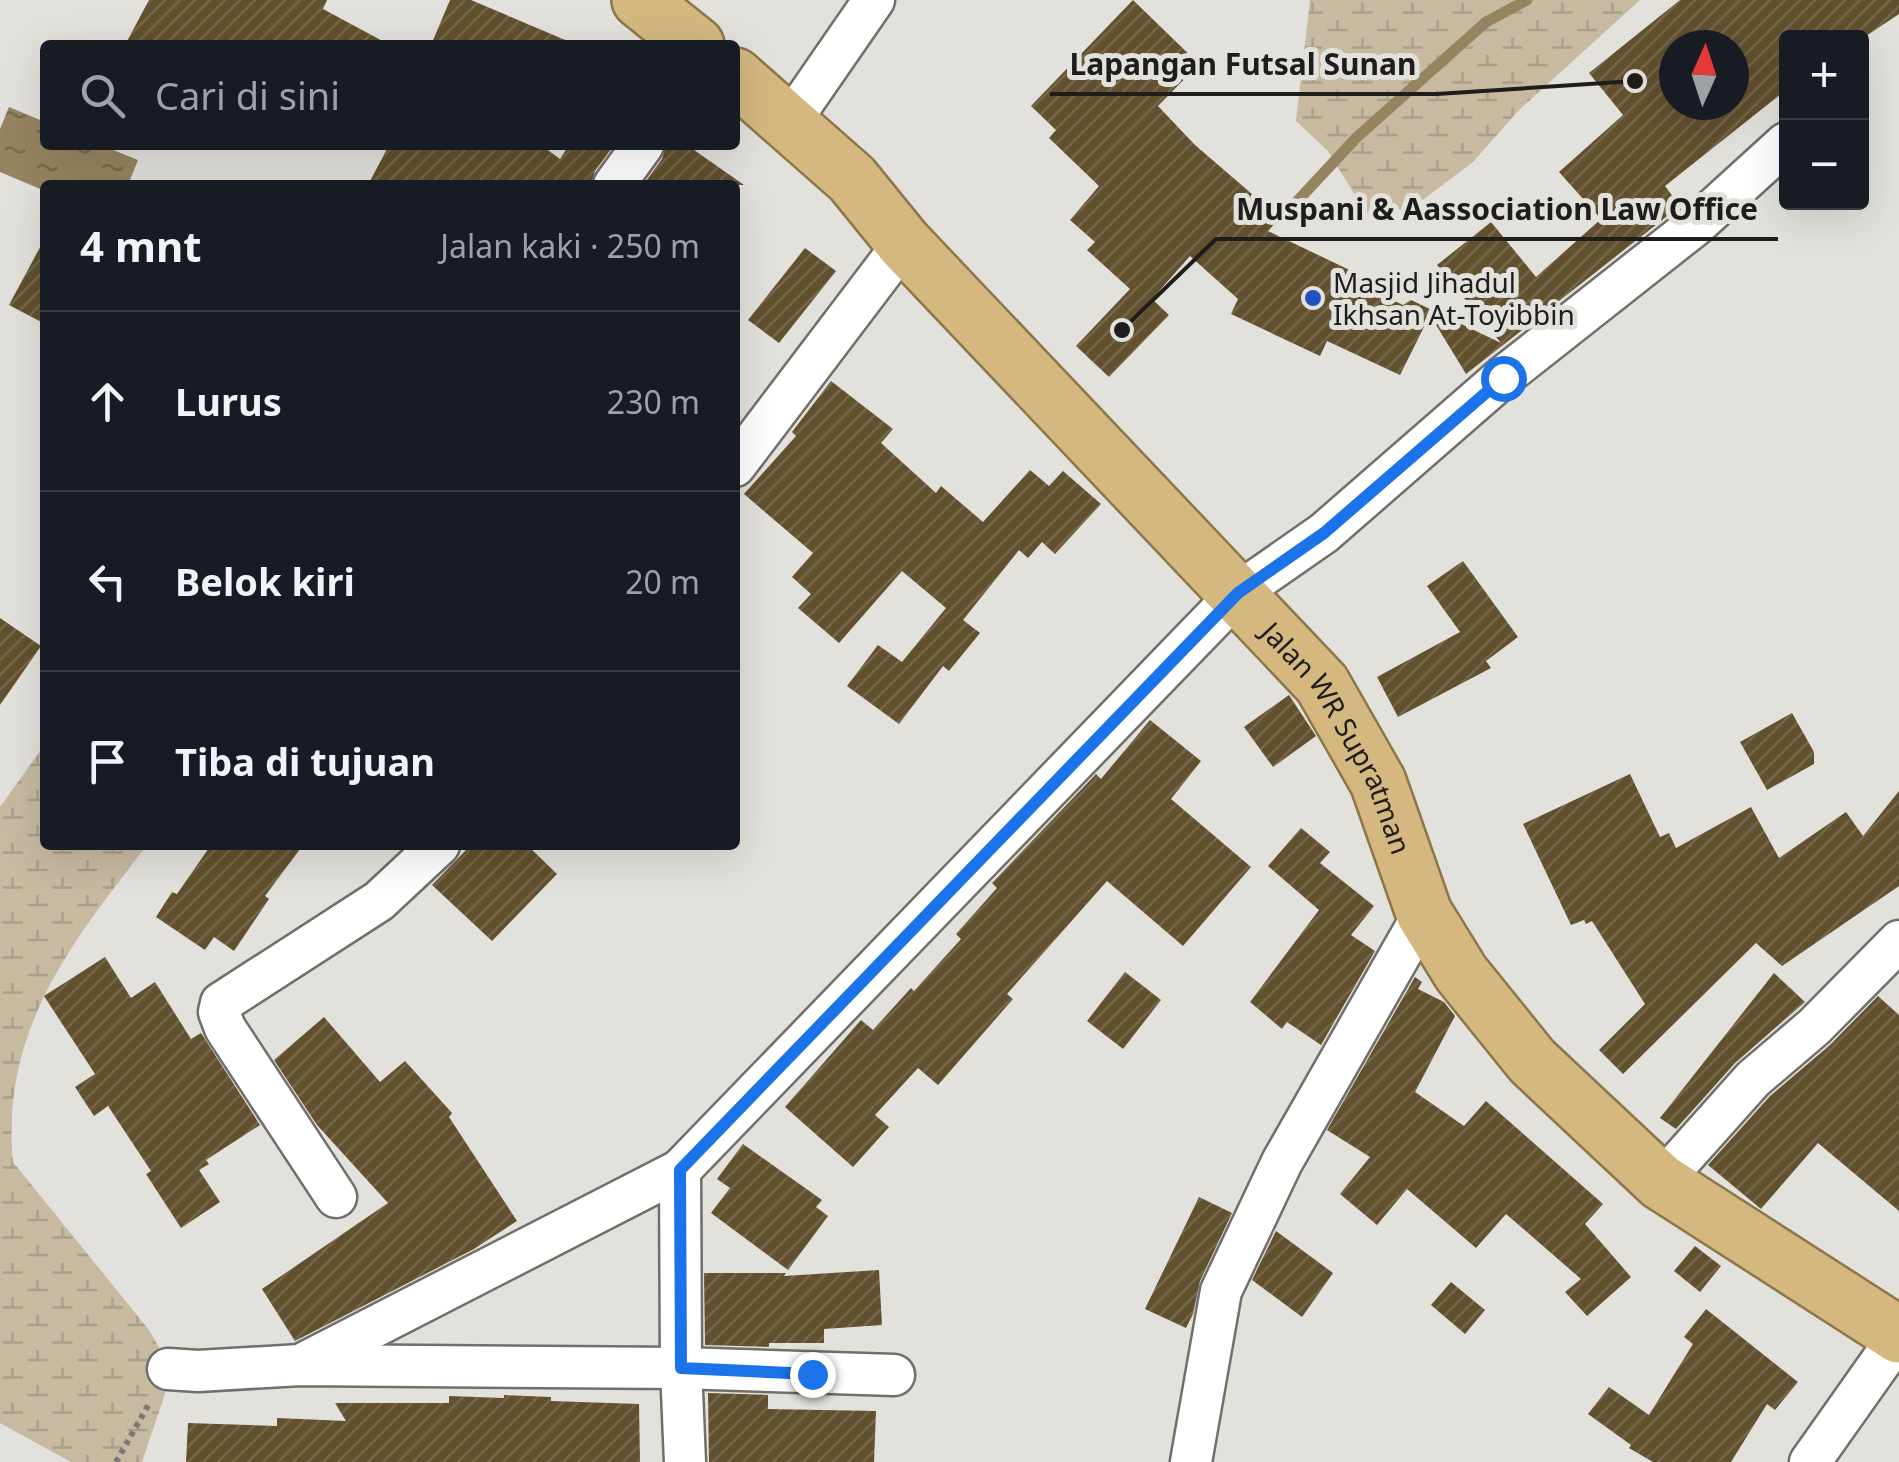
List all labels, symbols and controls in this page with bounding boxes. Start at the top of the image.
north arrow [1659,30,1749,120]
map controls [1779,30,1869,210]
button: + [1779,30,1869,120]
callout: Lapangan Futsal Sunan [1050,34,1437,94]
search box [40,40,740,150]
text: Lapangan Futsal Sunan [1069,43,1417,84]
icon: search [75,68,130,123]
text: Cari di sini [155,69,340,121]
button: − [1779,120,1869,210]
callout: Muspani & Aassociation Law Office [1216,179,1778,239]
text: Muspani & Aassociation Law Office [1236,188,1758,229]
text: 4 mnt [80,217,201,274]
text: Jalan kaki · 250 m [440,224,700,267]
place label: Masjid Jihadul Ikhsan At-Toyibbin [1333,263,1575,333]
marker: Masjid Jihadul Ikhsan At-Toyibbin [1302,287,1324,309]
route start [1481,356,1527,402]
icon: ahead [80,374,135,429]
text: Lurus [175,375,282,427]
text: 230 m [607,380,700,423]
icon: left [80,554,135,609]
text: Belok kiri [175,555,355,607]
text: 20 m [625,560,700,603]
street label: Jalan WR Supratman [1251,611,1421,859]
icon: arrive [80,734,135,789]
text: Tiba di tujuan [175,735,435,787]
route end [790,1352,836,1398]

